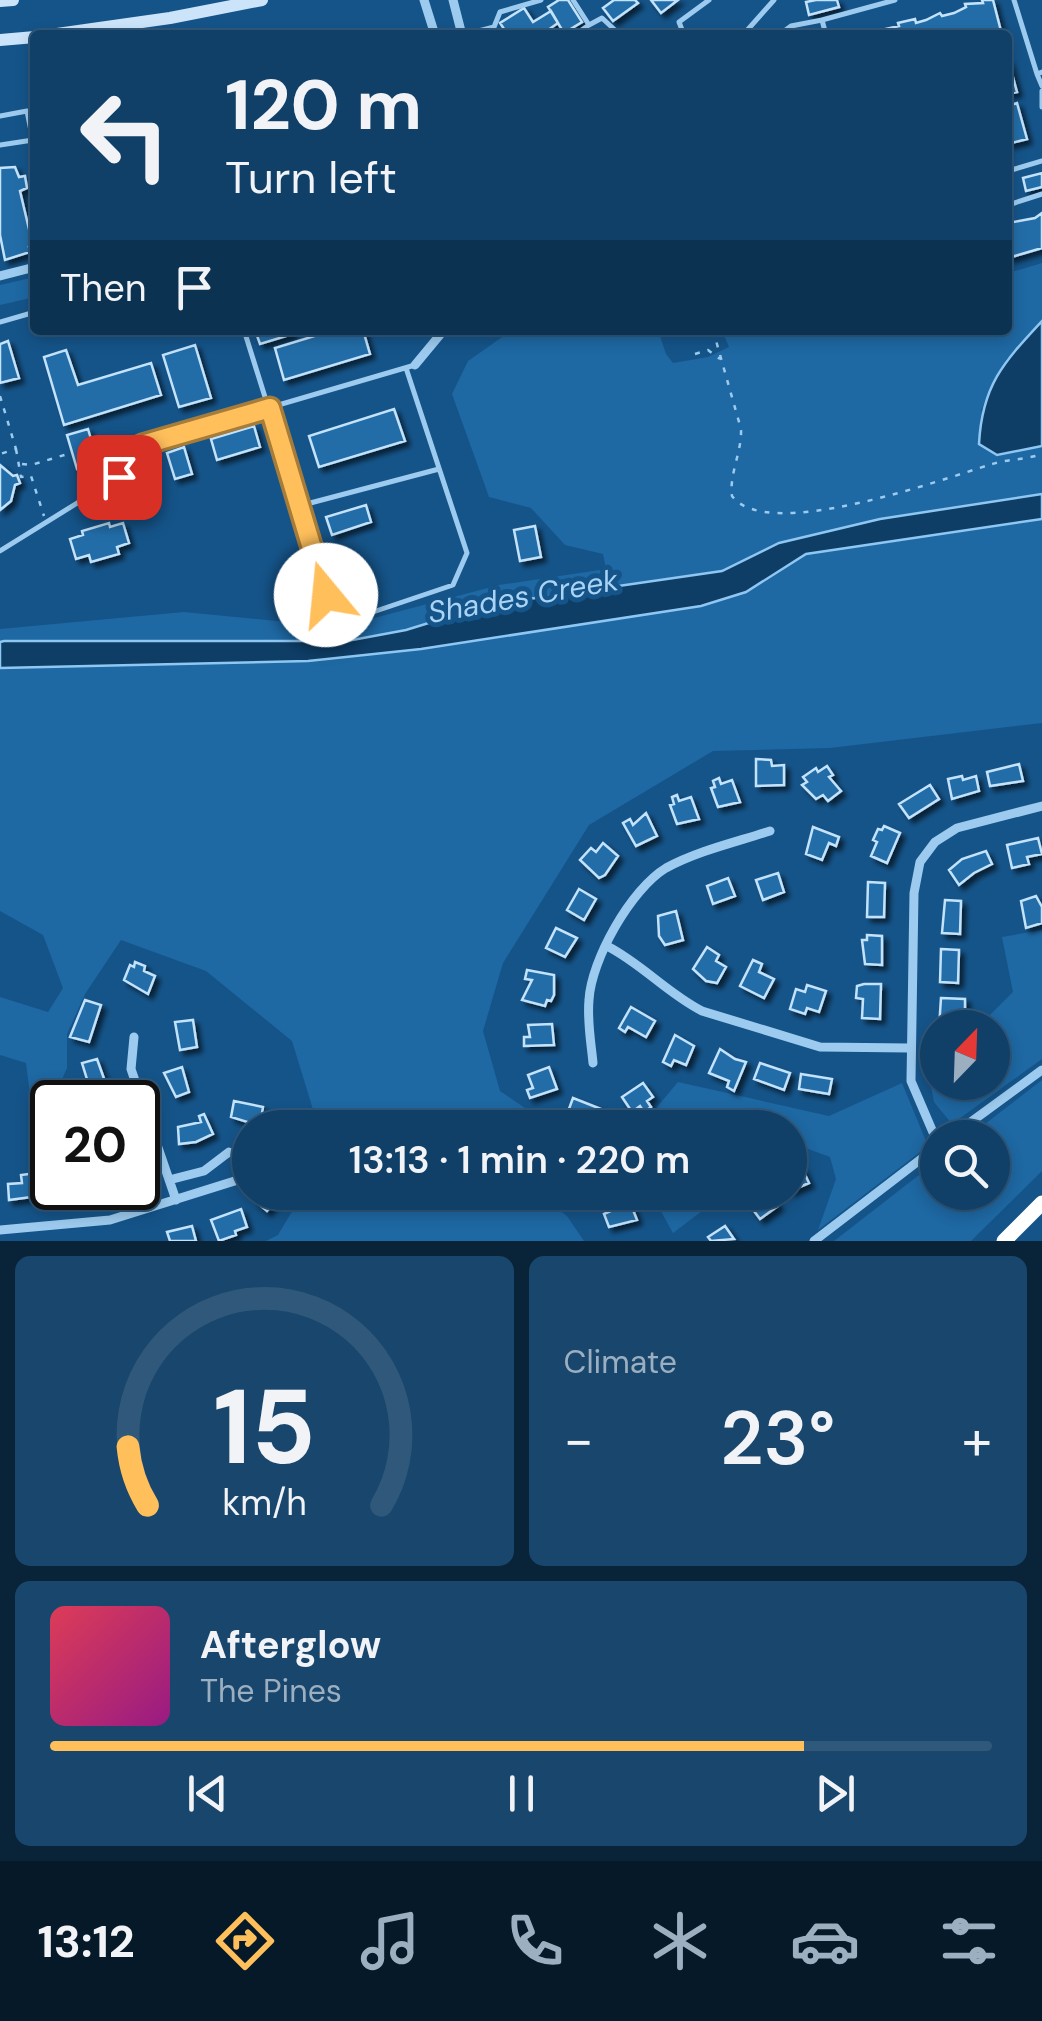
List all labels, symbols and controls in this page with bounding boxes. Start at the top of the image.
text: 120 m [225,60,422,151]
icon: left [60,70,190,200]
text: Turn left [225,148,397,207]
icon: arrive [167,260,222,315]
text: Then [60,263,147,313]
pin [77,435,162,520]
icon: arrive [92,450,147,505]
position arrow [274,543,378,647]
water label: Shades Creek [425,560,622,632]
north arrow [920,1010,1010,1100]
map controls [920,1010,1010,1210]
speed limit sign: 20 [30,1080,160,1210]
button: search [920,1120,1010,1210]
text: 13:13 · 1 min · 220 m [349,1135,690,1185]
text: Climate [564,1341,677,1383]
text: 15 [213,1360,316,1495]
text: 23° [720,1390,835,1487]
text: − [564,1404,594,1476]
text: + [962,1404,992,1476]
text: km/h [222,1480,306,1526]
text: Afterglow [200,1620,381,1670]
text: The Pines [200,1670,342,1712]
icon: previous [180,1766,235,1821]
icon: pause [494,1766,549,1821]
icon: next [808,1766,863,1821]
icon: directions [210,1906,280,1976]
icon: music [355,1906,425,1976]
icon: phone [500,1906,570,1976]
icon: climate [645,1906,715,1976]
icon: car [790,1906,860,1976]
icon: filters [934,1906,1004,1976]
text: 13:12 [37,1912,135,1971]

